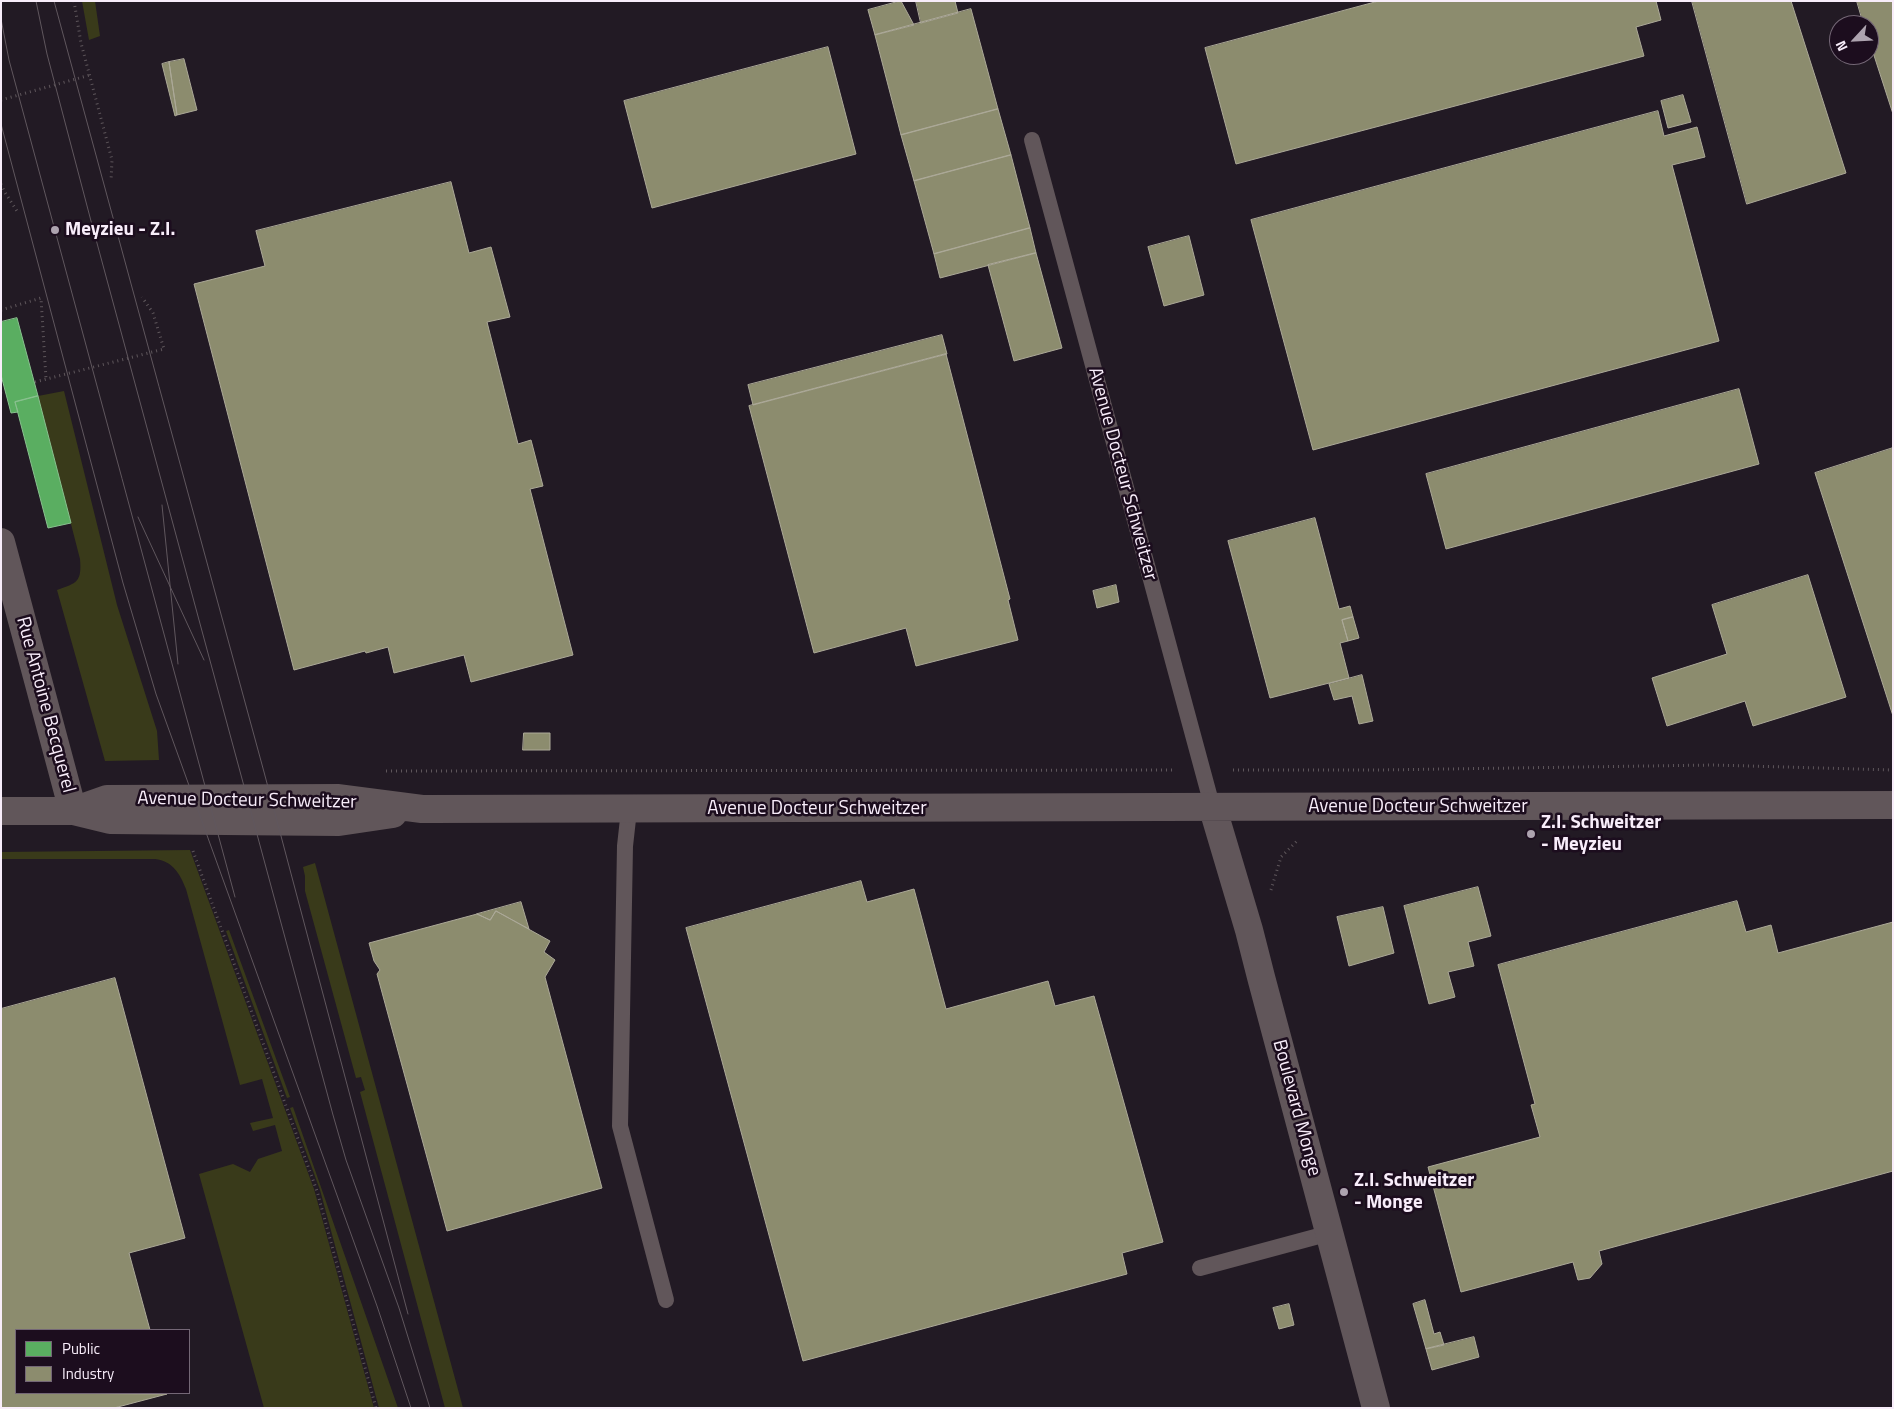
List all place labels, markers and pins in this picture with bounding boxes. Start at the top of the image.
place label: Meyzieu - Z.I. [65,219,175,241]
marker: Meyzieu - Z.I. [49,224,61,236]
place label: Z.I. Schweitzer - Meyzieu [1541,812,1661,856]
marker: Z.I. Schweitzer - Meyzieu [1525,828,1537,840]
place label: Z.I. Schweitzer - Monge [1354,1170,1474,1214]
marker: Z.I. Schweitzer - Monge [1338,1186,1350,1198]

